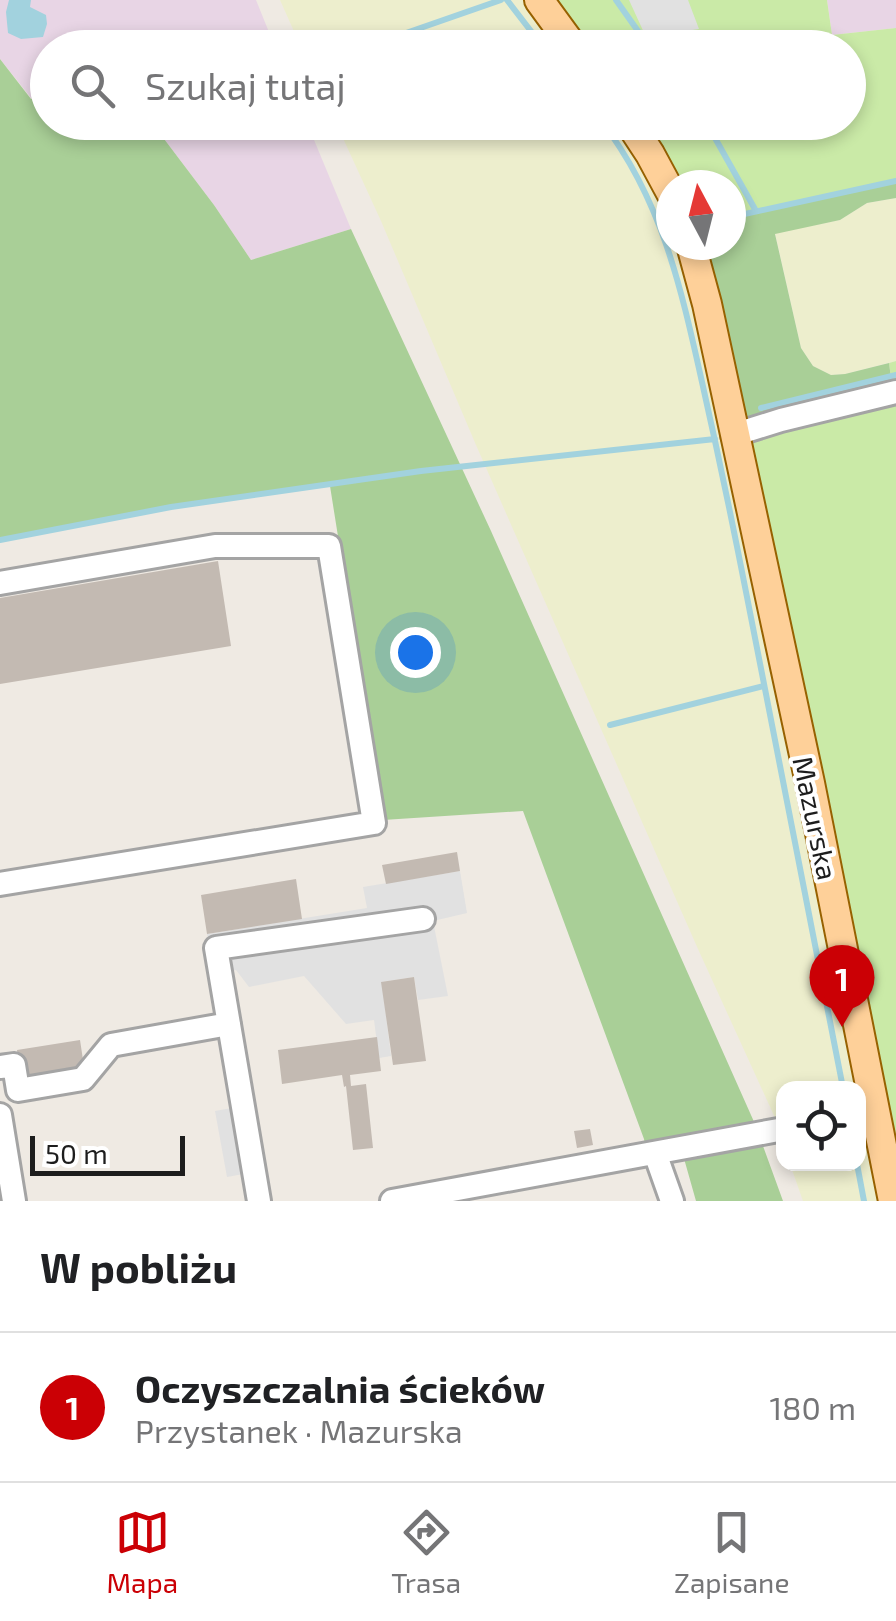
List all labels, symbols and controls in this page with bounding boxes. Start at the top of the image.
search box [30,30,866,140]
icon: search [65,58,120,113]
text: Szukaj tutaj [145,62,346,108]
north arrow [656,170,746,260]
your location [390,627,441,678]
street label: Mazurska [786,753,846,883]
pin: 1 [810,944,874,1027]
map controls [776,1081,866,1171]
button: locate [776,1081,866,1171]
scale bar [30,1131,185,1176]
text: 50 m [45,1136,108,1170]
text: W pobliżu [40,1241,237,1291]
text: Oczyszczalnia ścieków [135,1365,545,1411]
text: 1 [66,1388,79,1426]
text: 180 m [769,1388,856,1426]
text: Przystanek · Mazurska [135,1411,463,1449]
tab: Mapa [107,1505,178,1599]
tab: Trasa [391,1505,461,1599]
tab: Zapisane [674,1505,789,1599]

